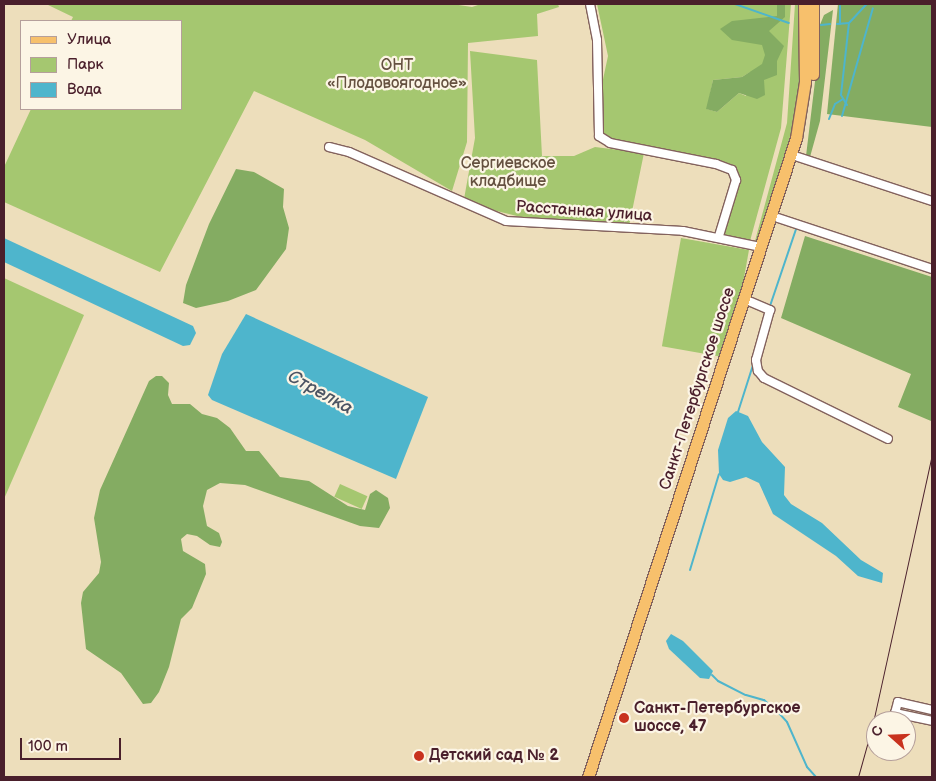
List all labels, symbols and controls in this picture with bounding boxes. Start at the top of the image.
legend [20,20,182,110]
text: Улица [67,30,111,49]
text: Парк [67,55,104,74]
park label: ОНТ «Плодовоягодное» [327,56,467,94]
text: Вода [67,80,102,99]
park label: Сергиевское кладбище [461,154,555,192]
street label: Расстанная улица [515,198,653,226]
street label: Санкт-Петербургское шоссе [656,285,740,493]
water label: Стрелка [284,366,356,420]
place label: Санкт-Петербургское шоссе, 47 [634,699,800,737]
north arrow [866,711,916,761]
marker: Санкт-Петербургское шоссе, 47 [618,712,630,724]
text: С [868,724,887,739]
scale bar [22,728,124,760]
text: 100 m [28,737,68,756]
place label: Детский сад № 2 [429,746,559,766]
marker: Детский сад № 2 [413,750,425,762]

